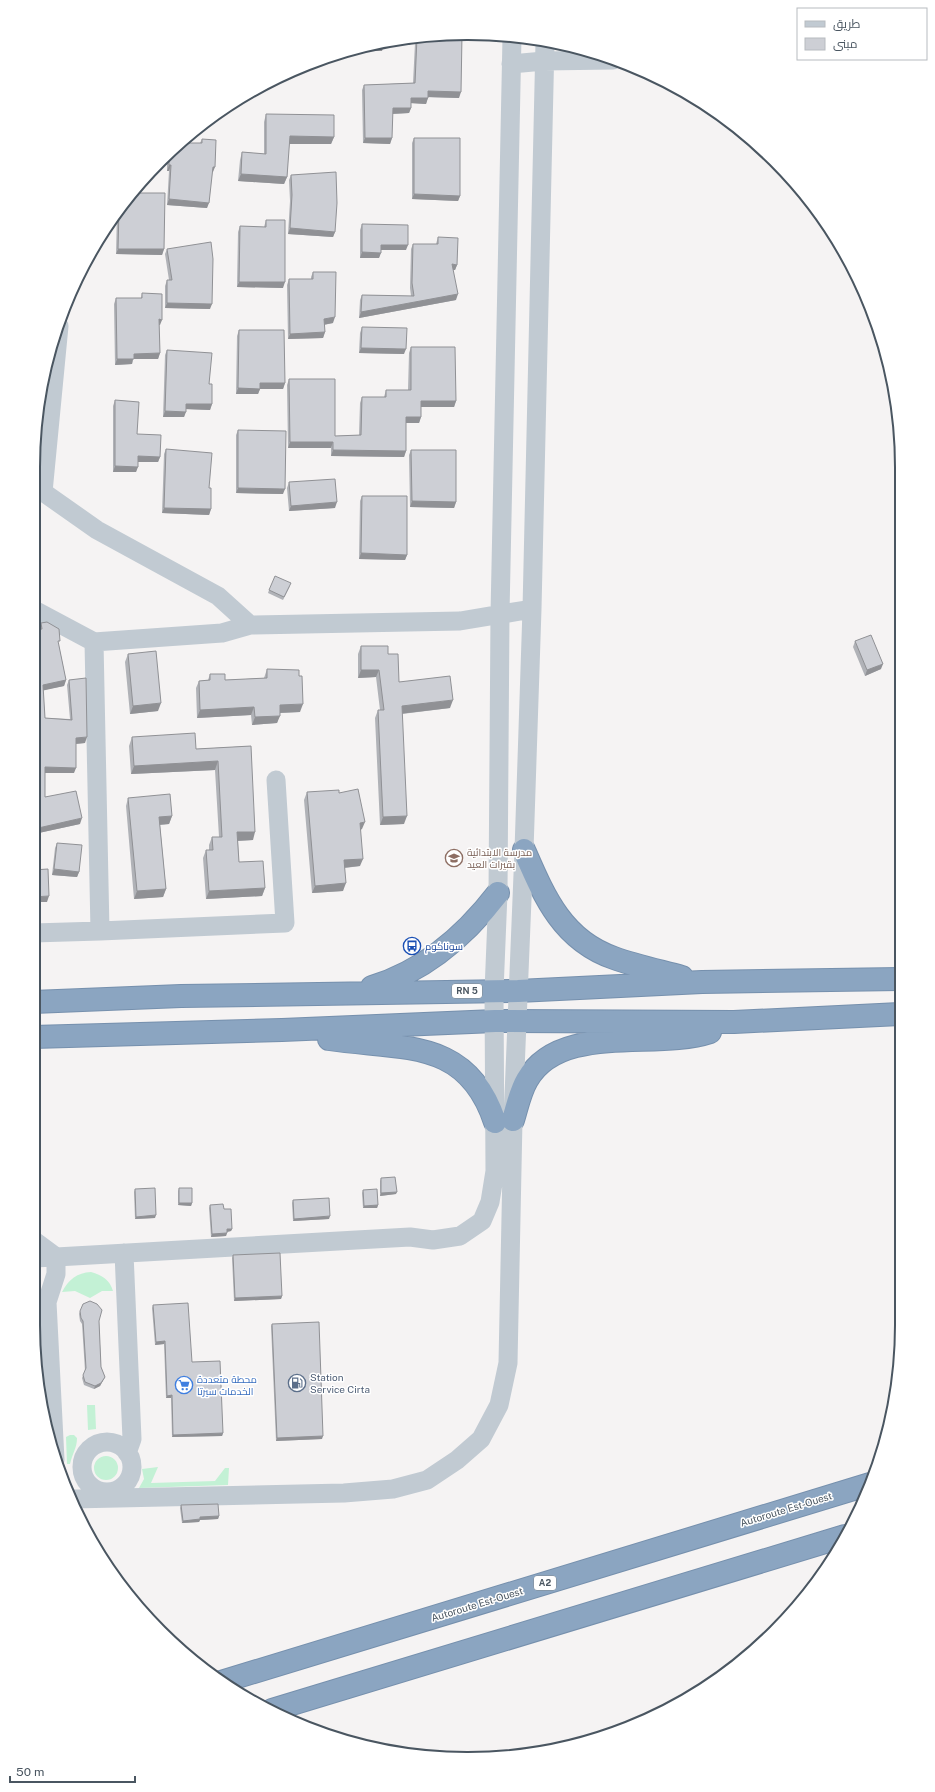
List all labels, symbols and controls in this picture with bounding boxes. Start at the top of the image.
legend [797,8,927,60]
text: طريق [833,17,861,31]
text: مبنى [833,37,858,51]
place label: مدرسة الابتدائية بقيرات العيد [467,846,532,870]
school or university icon: مدرسة الابتدائية بقيرات العيد [444,848,464,868]
bus stop icon: سوناكوم [402,936,422,956]
place label: سوناكوم [425,940,463,954]
road number: RN 5 [452,984,482,998]
place label: Station Service Cirta [310,1371,370,1395]
place label: محطة متعددة الخدمات سيرتا [197,1373,257,1397]
fuel station icon: Station Service Cirta [287,1373,307,1393]
supermarket icon: محطة متعددة الخدمات سيرتا [174,1375,194,1395]
street label: Autoroute Est-Ouest [739,1489,833,1529]
road number: A2 [534,1576,556,1590]
street label: Autoroute Est-Ouest [430,1584,524,1624]
scale bar [10,1758,135,1784]
text: 50 m [16,1765,44,1779]

